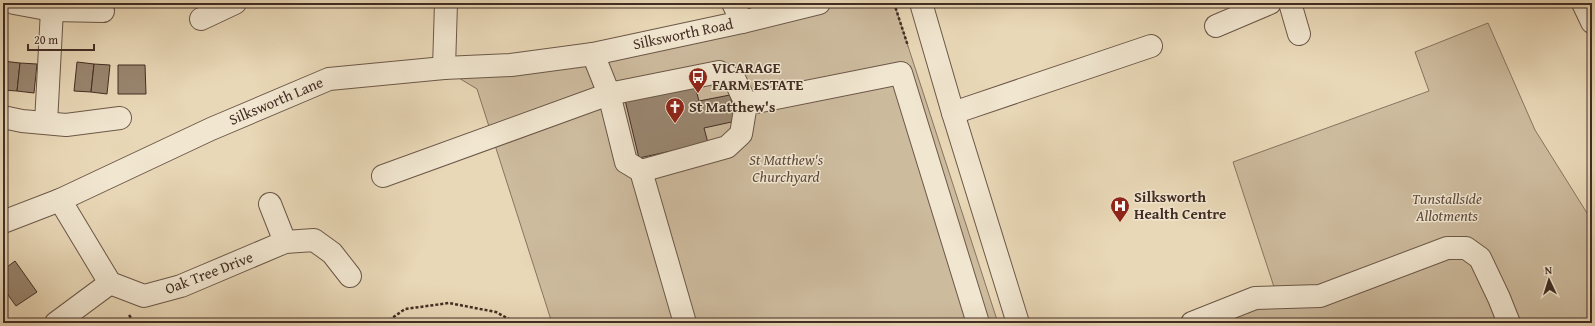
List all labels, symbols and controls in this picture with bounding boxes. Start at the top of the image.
street label: Silksworth Road [631,13,735,54]
scale bar [28,26,94,52]
text: 20 m [34,31,58,48]
place label: VICARAGE FARM ESTATE [712,57,803,95]
bus stop icon: VICARAGE FARM ESTATE [687,66,709,94]
street label: Silksworth Lane [225,71,326,130]
church icon: St Matthew's [664,96,686,124]
place label: St Matthew's [689,96,775,117]
park label: St Matthew's Churchyard [749,149,824,187]
place label: Silksworth Health Centre [1134,186,1226,224]
park label: Tunstallside Allotments [1412,188,1482,226]
hospital icon: Silksworth Health Centre [1109,195,1131,223]
street label: Oak Tree Drive [162,246,256,299]
north arrow [1529,260,1569,300]
text: N [1544,262,1553,278]

